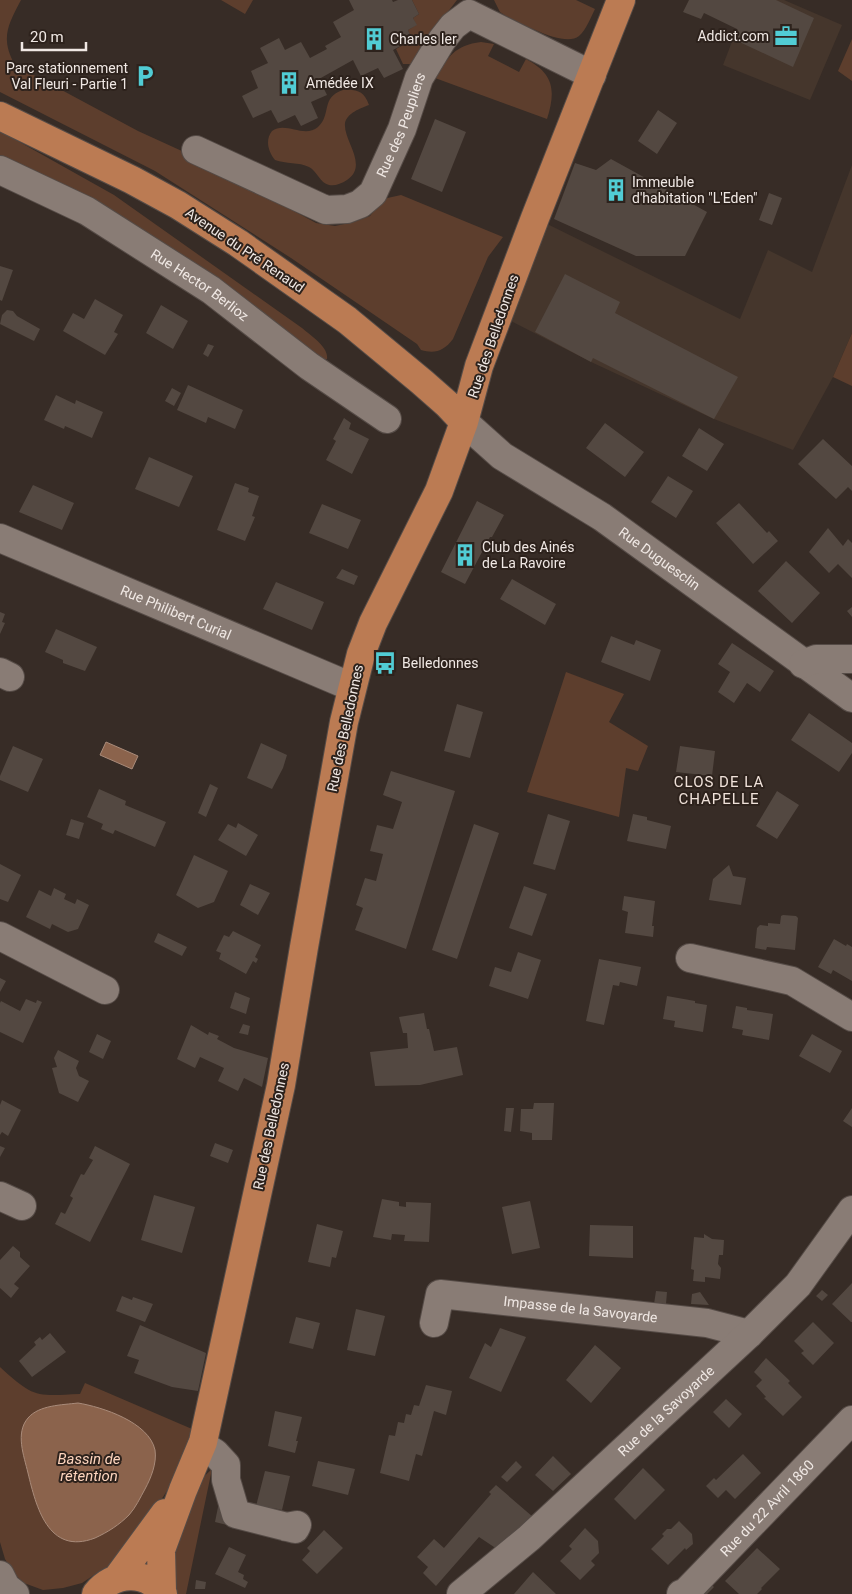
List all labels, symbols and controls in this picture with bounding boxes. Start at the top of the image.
scale bar [22,20,86,52]
office icon: Addict.com [773,23,799,49]
building icon: Charles Ier [361,26,387,52]
text: 20 m [30,28,64,46]
place label: Addict.com [697,28,769,44]
place label: Charles Ier [390,31,457,47]
place label: Parc stationnement Val Fleuri - Partie 1 [6,60,128,92]
parking icon: Parc stationnement Val Fleuri - Partie 1 [132,63,158,89]
street label: Rue des Peupliers [373,69,429,180]
building icon: Amédée IX [276,70,302,96]
place label: Amédée IX [306,75,374,91]
place label: Immeuble d'habitation "L'Eden" [632,174,757,206]
building icon: Immeuble d'habitation "L'Eden" [603,177,629,203]
street label: Avenue du Pré Renaud [183,204,307,296]
street label: Rue Hector Berlioz [148,246,252,324]
street label: Rue des Belledonnes [464,272,522,400]
street label: Rue Duguesclin [616,524,703,593]
place label: Club des Ainés de La Ravoire [482,539,575,571]
building icon: Club des Ainés de La Ravoire [452,542,478,568]
street label: Rue Philibert Curial [118,582,234,643]
bus stop icon: Belledonnes [372,650,398,676]
place label: Belledonnes [402,655,478,671]
street label: Rue des Belledonnes [324,663,366,793]
district label: CLOS DE LA CHAPELLE [674,773,764,808]
street label: Rue des Belledonnes [250,1061,292,1191]
street label: Impasse de la Savoyarde [503,1293,658,1326]
street label: Rue de la Savoyarde [615,1362,717,1459]
water label: Bassin de rétention [57,1450,121,1485]
street label: Rue du 22 Avril 1860 [717,1456,817,1560]

